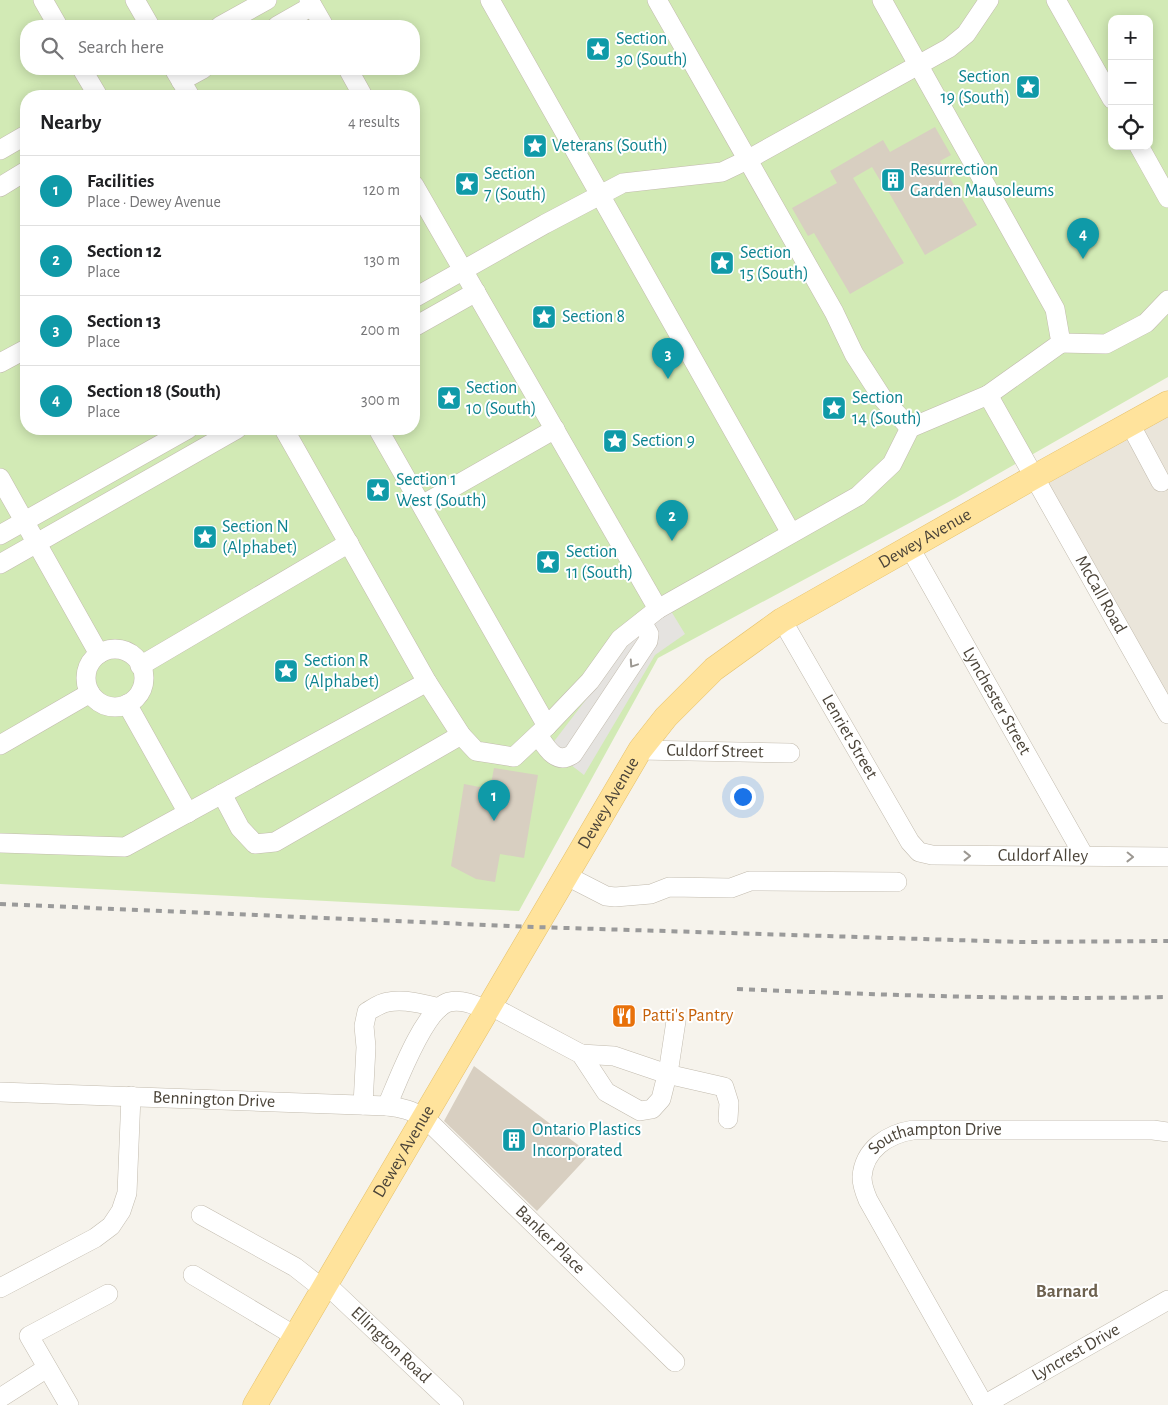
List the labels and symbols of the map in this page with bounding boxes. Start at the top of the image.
place label: Section 30 (South) [616,30,688,69]
place icon: Section 30 (South) [585,36,611,62]
place label: Section 19 (South) [940,68,1010,107]
place icon: Section 19 (South) [1015,74,1041,100]
place icon: Veterans (South) [522,133,548,159]
place label: Veterans (South) [552,137,668,155]
place label: Resurrection Garden Mausoleums [910,161,1054,200]
place label: Section 7 (South) [484,165,546,204]
building icon: Resurrection Garden Mausoleums [880,167,906,193]
place icon: Section 7 (South) [454,171,480,197]
pin: 4 [1067,218,1099,259]
place label: Section 15 (South) [740,244,809,283]
place icon: Section 15 (South) [709,250,735,276]
place icon: Section 8 [531,304,557,330]
place label: Section 8 [562,308,625,326]
pin: 3 [652,338,684,379]
place label: Section 10 (South) [466,379,537,418]
place icon: Section 10 (South) [436,385,462,411]
place label: Section 14 (South) [852,389,922,428]
place icon: Section 14 (South) [821,395,847,421]
place icon: Section 9 [602,428,628,454]
place label: Section 9 [632,432,695,450]
place label: Section 1 West (South) [396,471,487,510]
place icon: Section 1 West (South) [365,477,391,503]
pin: 2 [656,500,688,541]
street label: Dewey Avenue [876,505,974,572]
place label: Section N (Alphabet) [222,518,298,557]
place icon: Section N (Alphabet) [192,524,218,550]
place label: Section 11 (South) [566,543,633,582]
place icon: Section 11 (South) [535,549,561,575]
street label: McCall Road [1072,553,1130,637]
street label: Lynchester Street [959,644,1034,758]
place label: Section R (Alphabet) [304,652,380,691]
place icon: Section R (Alphabet) [273,658,299,684]
one-way arrow [630,658,639,667]
street label: Lenriet Street [818,692,881,783]
street label: Culdorf Street [666,742,764,761]
street label: Dewey Avenue [575,754,643,852]
pin: 1 [478,780,510,821]
your location [730,784,756,810]
street label: Culdorf Alley [998,847,1089,865]
one-way arrow [964,851,971,861]
one-way arrow [1126,851,1134,862]
restaurant icon: Patti's Pantry [611,1003,637,1029]
place label: Patti's Pantry [642,1007,734,1025]
street label: Bennington Drive [152,1089,275,1111]
street label: Dewey Avenue [370,1102,438,1201]
place label: Ontario Plastics Incorporated [532,1121,641,1160]
street label: Southampton Drive [865,1121,1002,1158]
building icon: Ontario Plastics Incorporated [501,1127,527,1153]
street label: Banker Place [512,1202,588,1278]
district label: Barnard [1036,1282,1098,1301]
street label: Ellington Road [347,1303,434,1387]
street label: Lyncrest Drive [1029,1320,1123,1385]

